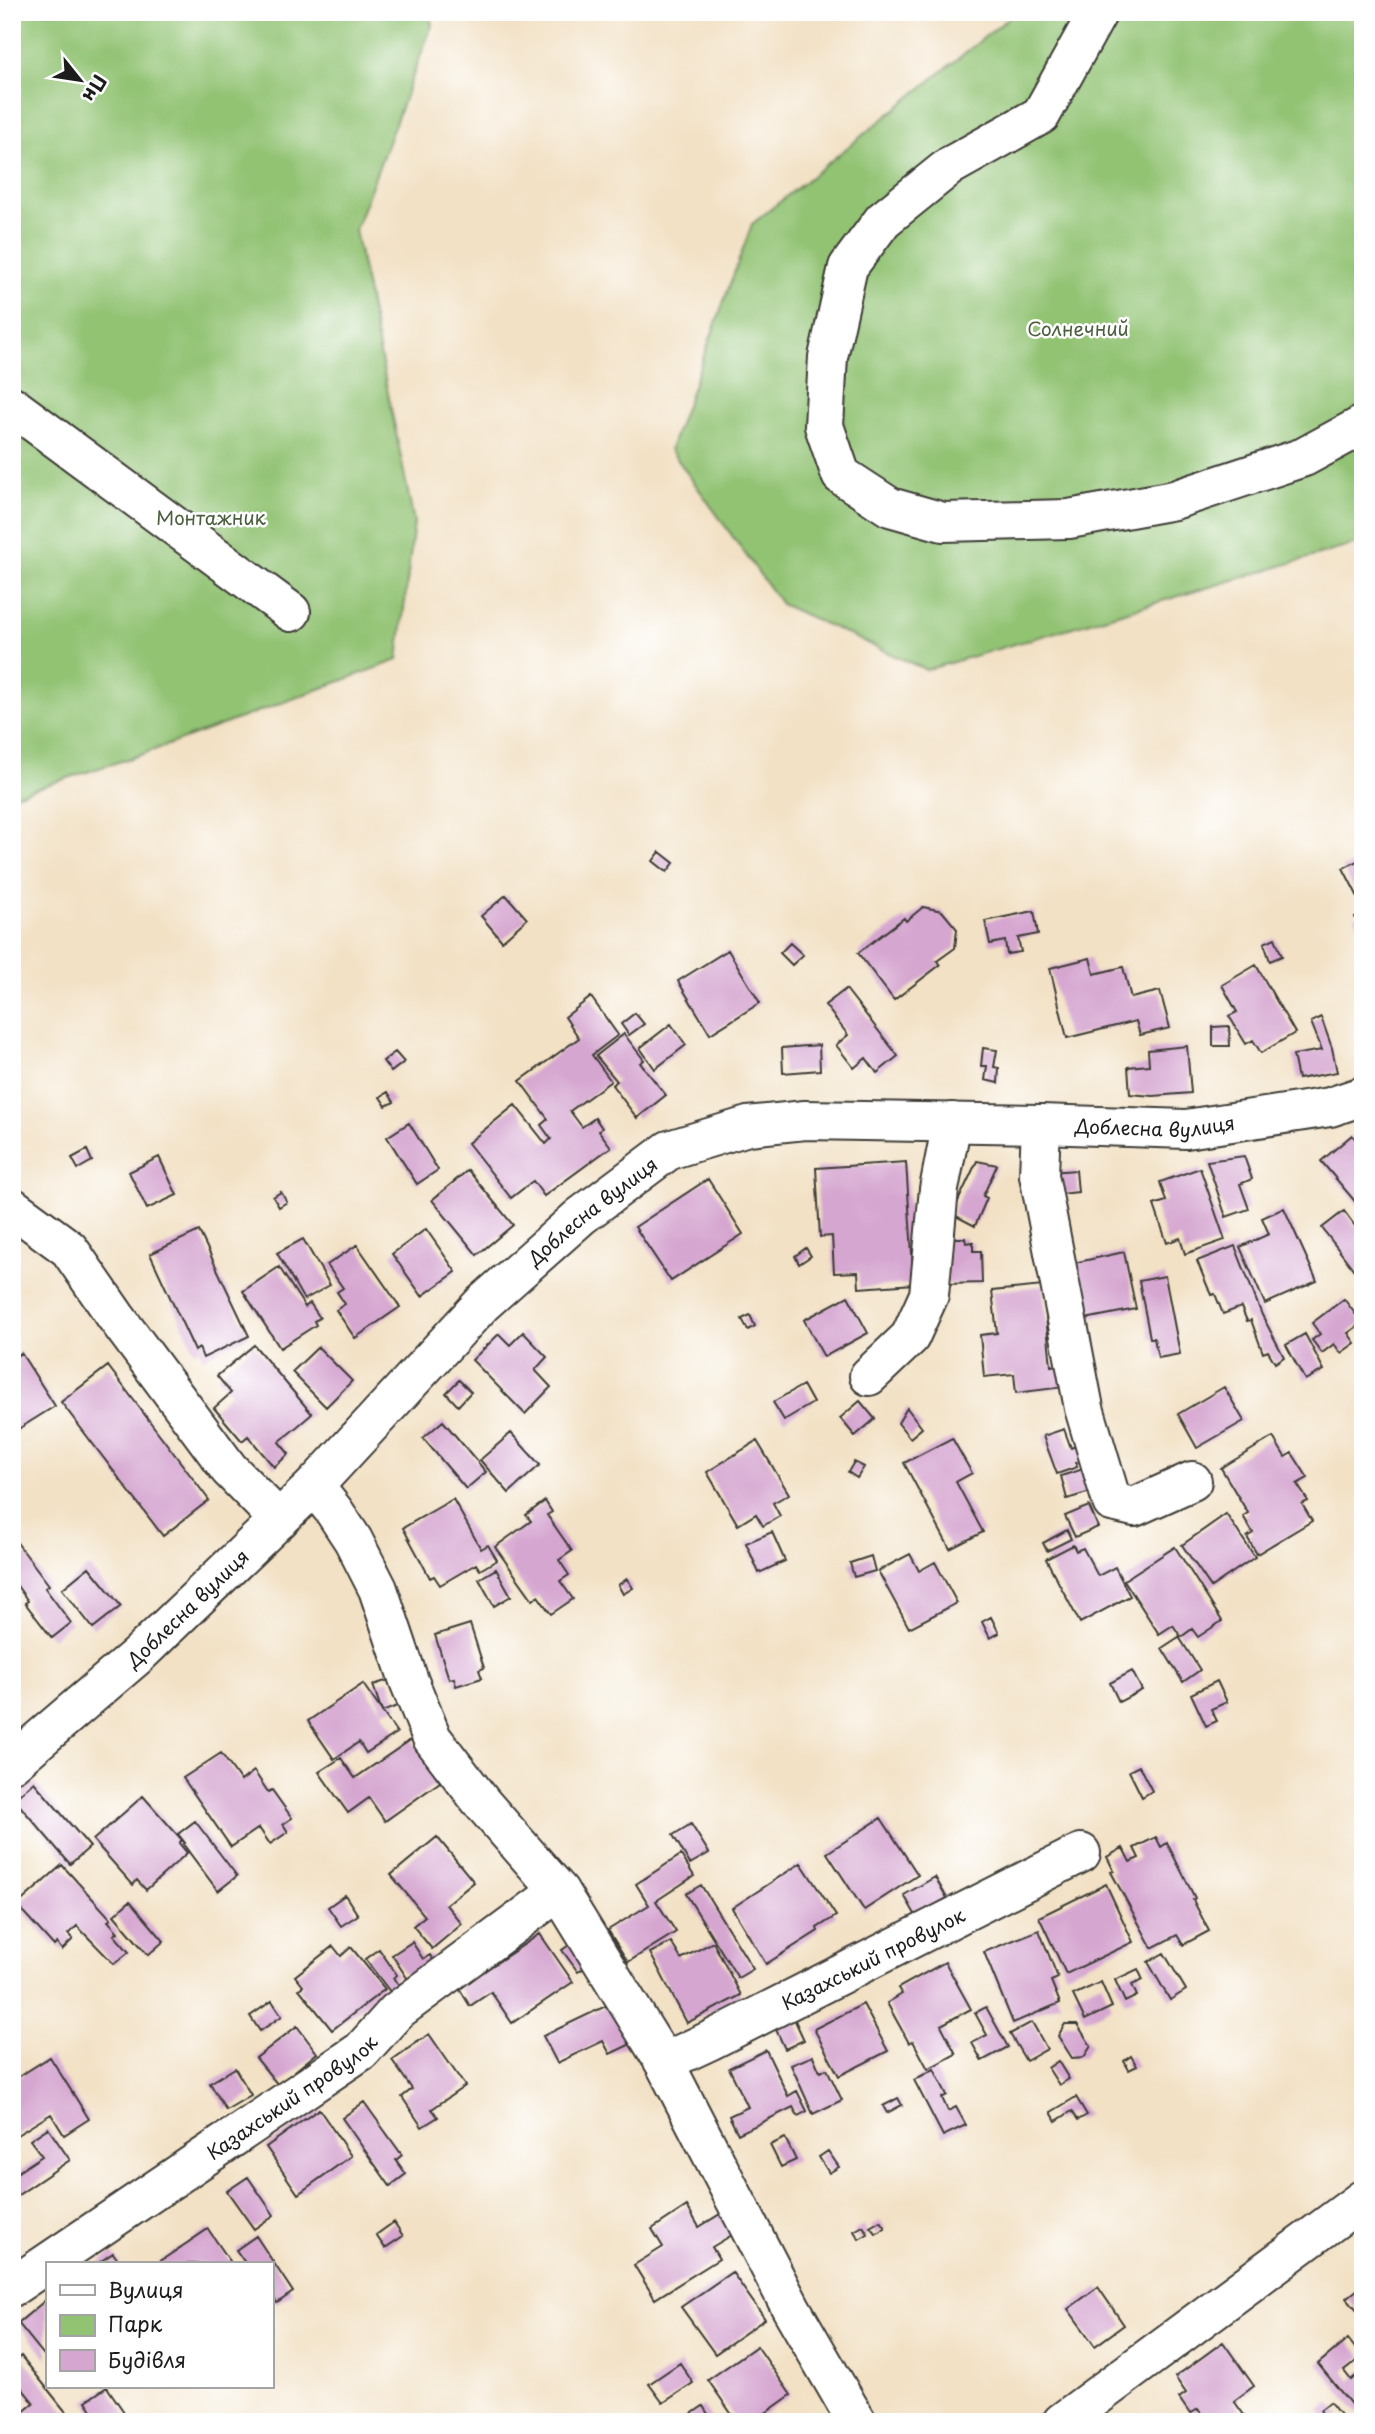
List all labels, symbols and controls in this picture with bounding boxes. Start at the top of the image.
north arrow [46,46,116,116]
text: Пн [77,70,115,108]
park label: Солнечний [1027,314,1129,342]
park label: Монтажник [156,503,267,531]
street label: Доблесна вулиця [1073,1108,1236,1143]
street label: Доблесна вулиця [520,1150,663,1272]
street label: Доблесна вулиця [119,1542,255,1674]
street label: Казахський провулок [776,1900,970,2016]
street label: Казахський провулок [200,2028,384,2166]
legend [46,2262,273,2388]
text: Вулиця [108,2273,184,2305]
text: Парк [108,2307,163,2339]
text: Будівля [108,2343,186,2375]

